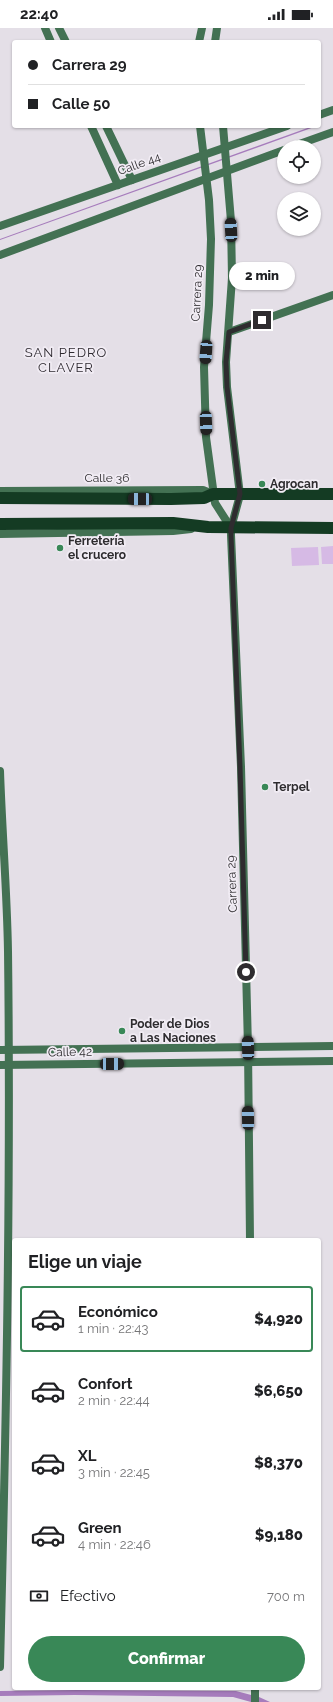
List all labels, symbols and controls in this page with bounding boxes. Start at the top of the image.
text: 22:40 [20,5,58,23]
text: Carrera 29 [52,56,127,74]
text: Calle 50 [52,95,111,113]
map controls [277,140,321,236]
button: locate [277,140,321,184]
street label: Calle 44 [116,150,163,178]
button: layers [277,192,321,236]
car [224,218,238,242]
callout: 2 min [229,262,295,290]
street label: Carrera 29 [189,264,205,322]
text: 2 min [245,268,279,283]
route end [253,311,271,329]
car [199,340,213,364]
district label: SAN PEDRO CLAVER [25,345,107,375]
car [200,411,212,435]
street label: Calle 36 [84,471,130,485]
place label: Agrocan [270,477,318,491]
marker: Agrocan [257,479,267,489]
car [128,493,152,505]
place label: Ferretería el crucero [68,534,126,562]
marker: Ferretería el crucero [55,543,65,553]
place label: Terpel [273,780,310,794]
marker: Terpel [260,782,270,792]
street label: Carrera 29 [224,855,240,913]
route start [237,963,255,981]
place label: Poder de Dios a Las Naciones [130,1017,216,1045]
marker: Poder de Dios a Las Naciones [117,1026,127,1036]
car [242,1036,254,1060]
street label: Calle 42 [48,1045,92,1059]
car [100,1058,124,1070]
car [242,1106,254,1130]
text: Elige un viaje [28,1251,142,1272]
icon: car [30,1301,66,1337]
text: Económico [78,1303,158,1321]
text: $4,920 [254,1310,303,1328]
text: 1 min · 22:43 [78,1321,148,1336]
icon: car [30,1373,66,1409]
text: Confort [78,1375,132,1393]
text: $6,650 [254,1382,303,1400]
text: 2 min · 22:44 [78,1393,150,1408]
icon: car [30,1445,66,1481]
text: XL [78,1447,96,1465]
text: $8,370 [254,1454,303,1472]
text: 3 min · 22:45 [78,1465,150,1480]
icon: car [30,1517,66,1553]
text: Green [78,1519,122,1537]
text: $9,180 [255,1526,303,1544]
text: 4 min · 22:46 [78,1537,151,1552]
icon: cash [28,1585,50,1607]
text: Efectivo [60,1587,116,1605]
text: 700 m [267,1589,305,1604]
button: Confirmar [28,1636,305,1682]

